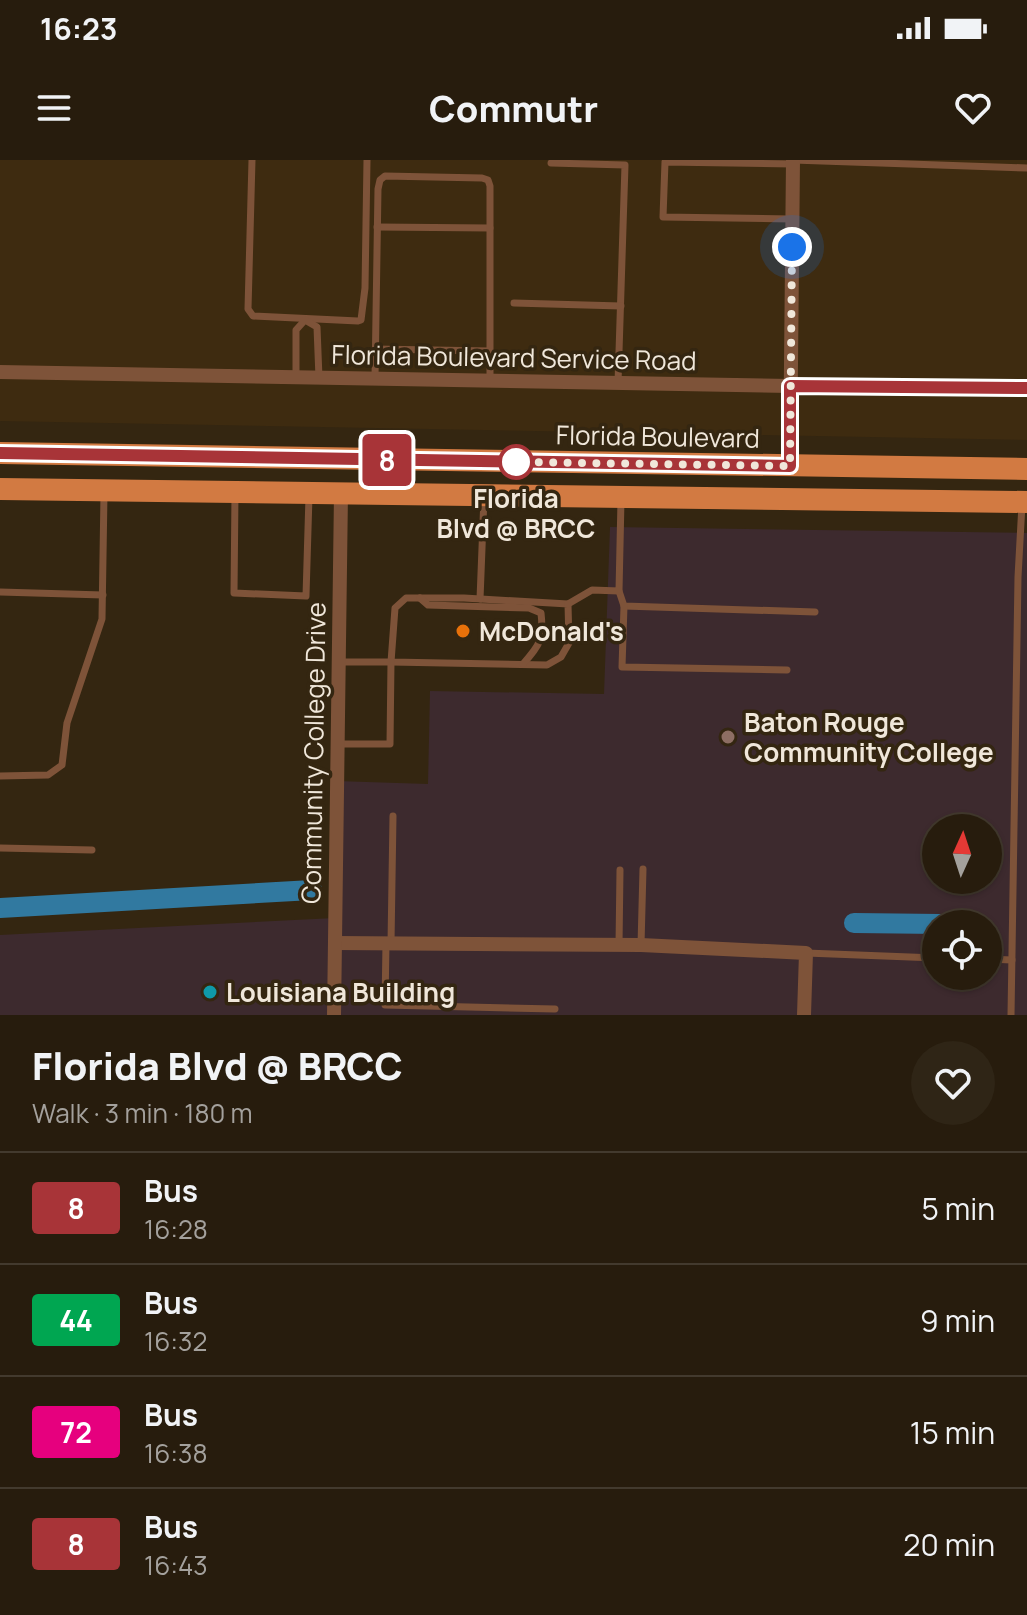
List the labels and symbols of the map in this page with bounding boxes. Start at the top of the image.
your location [772,227,812,267]
street label: Florida Boulevard Service Road [331,336,697,378]
street label: Florida Boulevard [556,416,760,456]
line badge: 8 [361,434,413,486]
marker: Florida Blvd @ BRCC [499,445,533,479]
place label: Florida Blvd @ BRCC [436,480,596,546]
street label: Community College Drive [292,602,334,904]
place label: McDonald's [479,613,624,649]
marker: McDonald's [454,622,472,640]
place label: Baton Rouge Community College [744,704,994,770]
marker: Baton Rouge Community College [719,728,737,746]
north arrow [922,814,1002,894]
place label: Louisiana Building [226,974,455,1010]
marker: Louisiana Building [201,983,219,1001]

